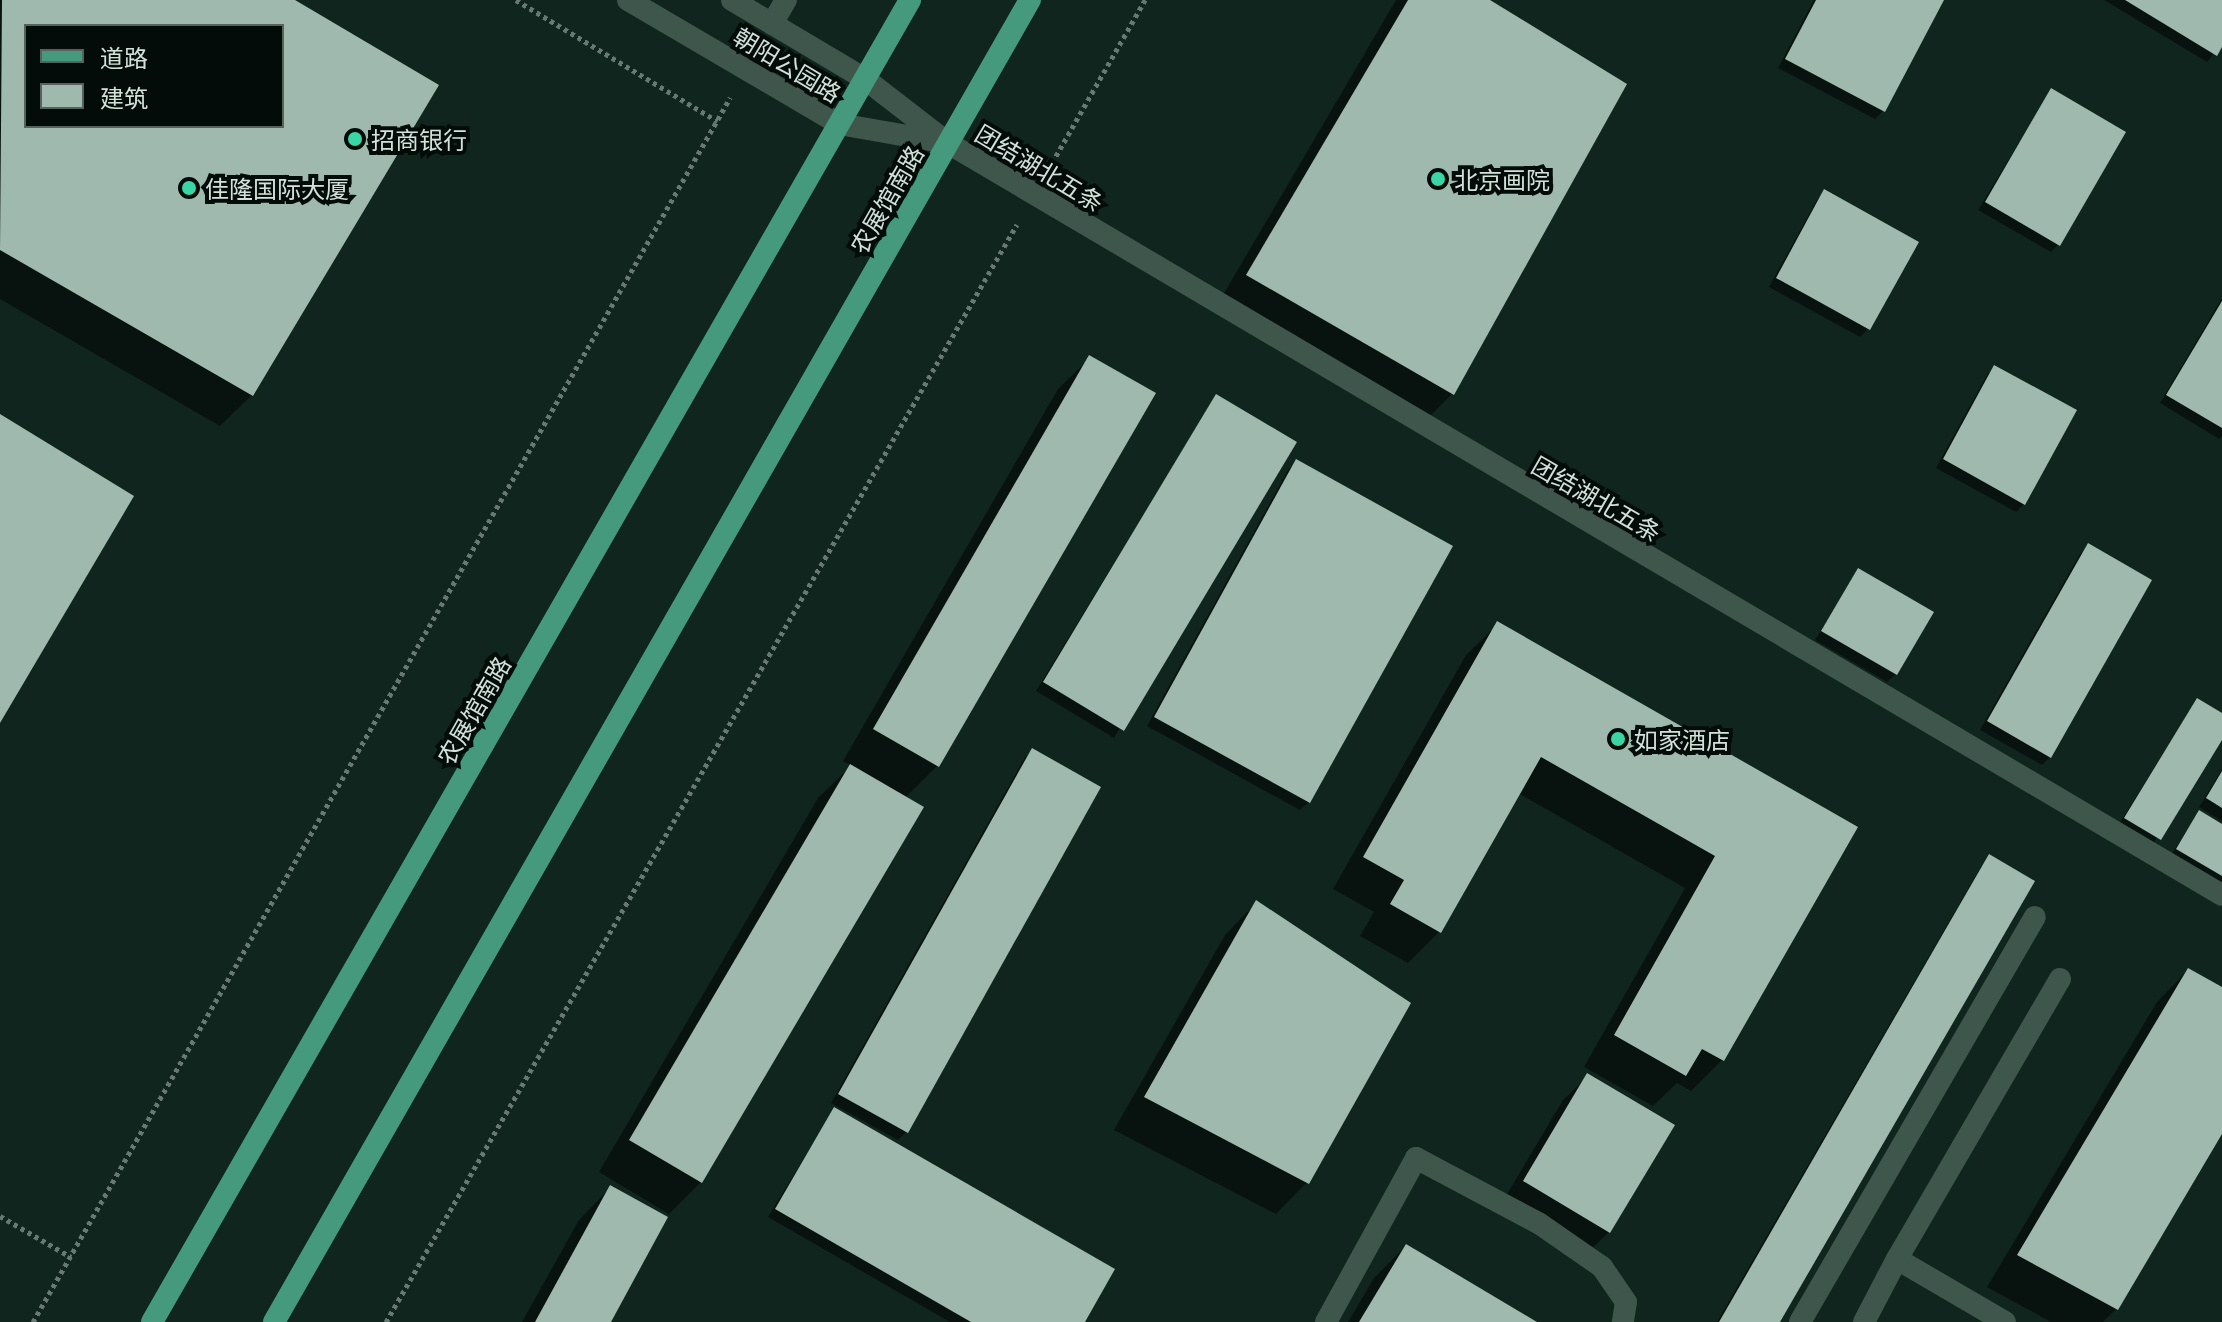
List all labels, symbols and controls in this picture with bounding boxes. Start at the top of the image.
street label: 朝阳公园路 [729,21,847,107]
legend [24,24,284,128]
text: 道路 [100,39,148,74]
text: 建筑 [100,79,148,114]
street label: 团结湖北五条 [971,118,1109,216]
place label: 招商银行 [371,125,467,153]
marker: 招商银行 [346,130,364,148]
street label: 农展馆南路 [844,140,928,258]
place label: 北京画院 [1454,165,1550,193]
marker: 北京画院 [1429,170,1447,188]
place label: 佳隆国际大厦 [205,174,349,202]
marker: 佳隆国际大厦 [180,179,198,197]
street label: 团结湖北五条 [1527,450,1667,546]
street label: 农展馆南路 [431,651,515,769]
place label: 如家酒店 [1634,725,1730,753]
marker: 如家酒店 [1609,730,1627,748]

